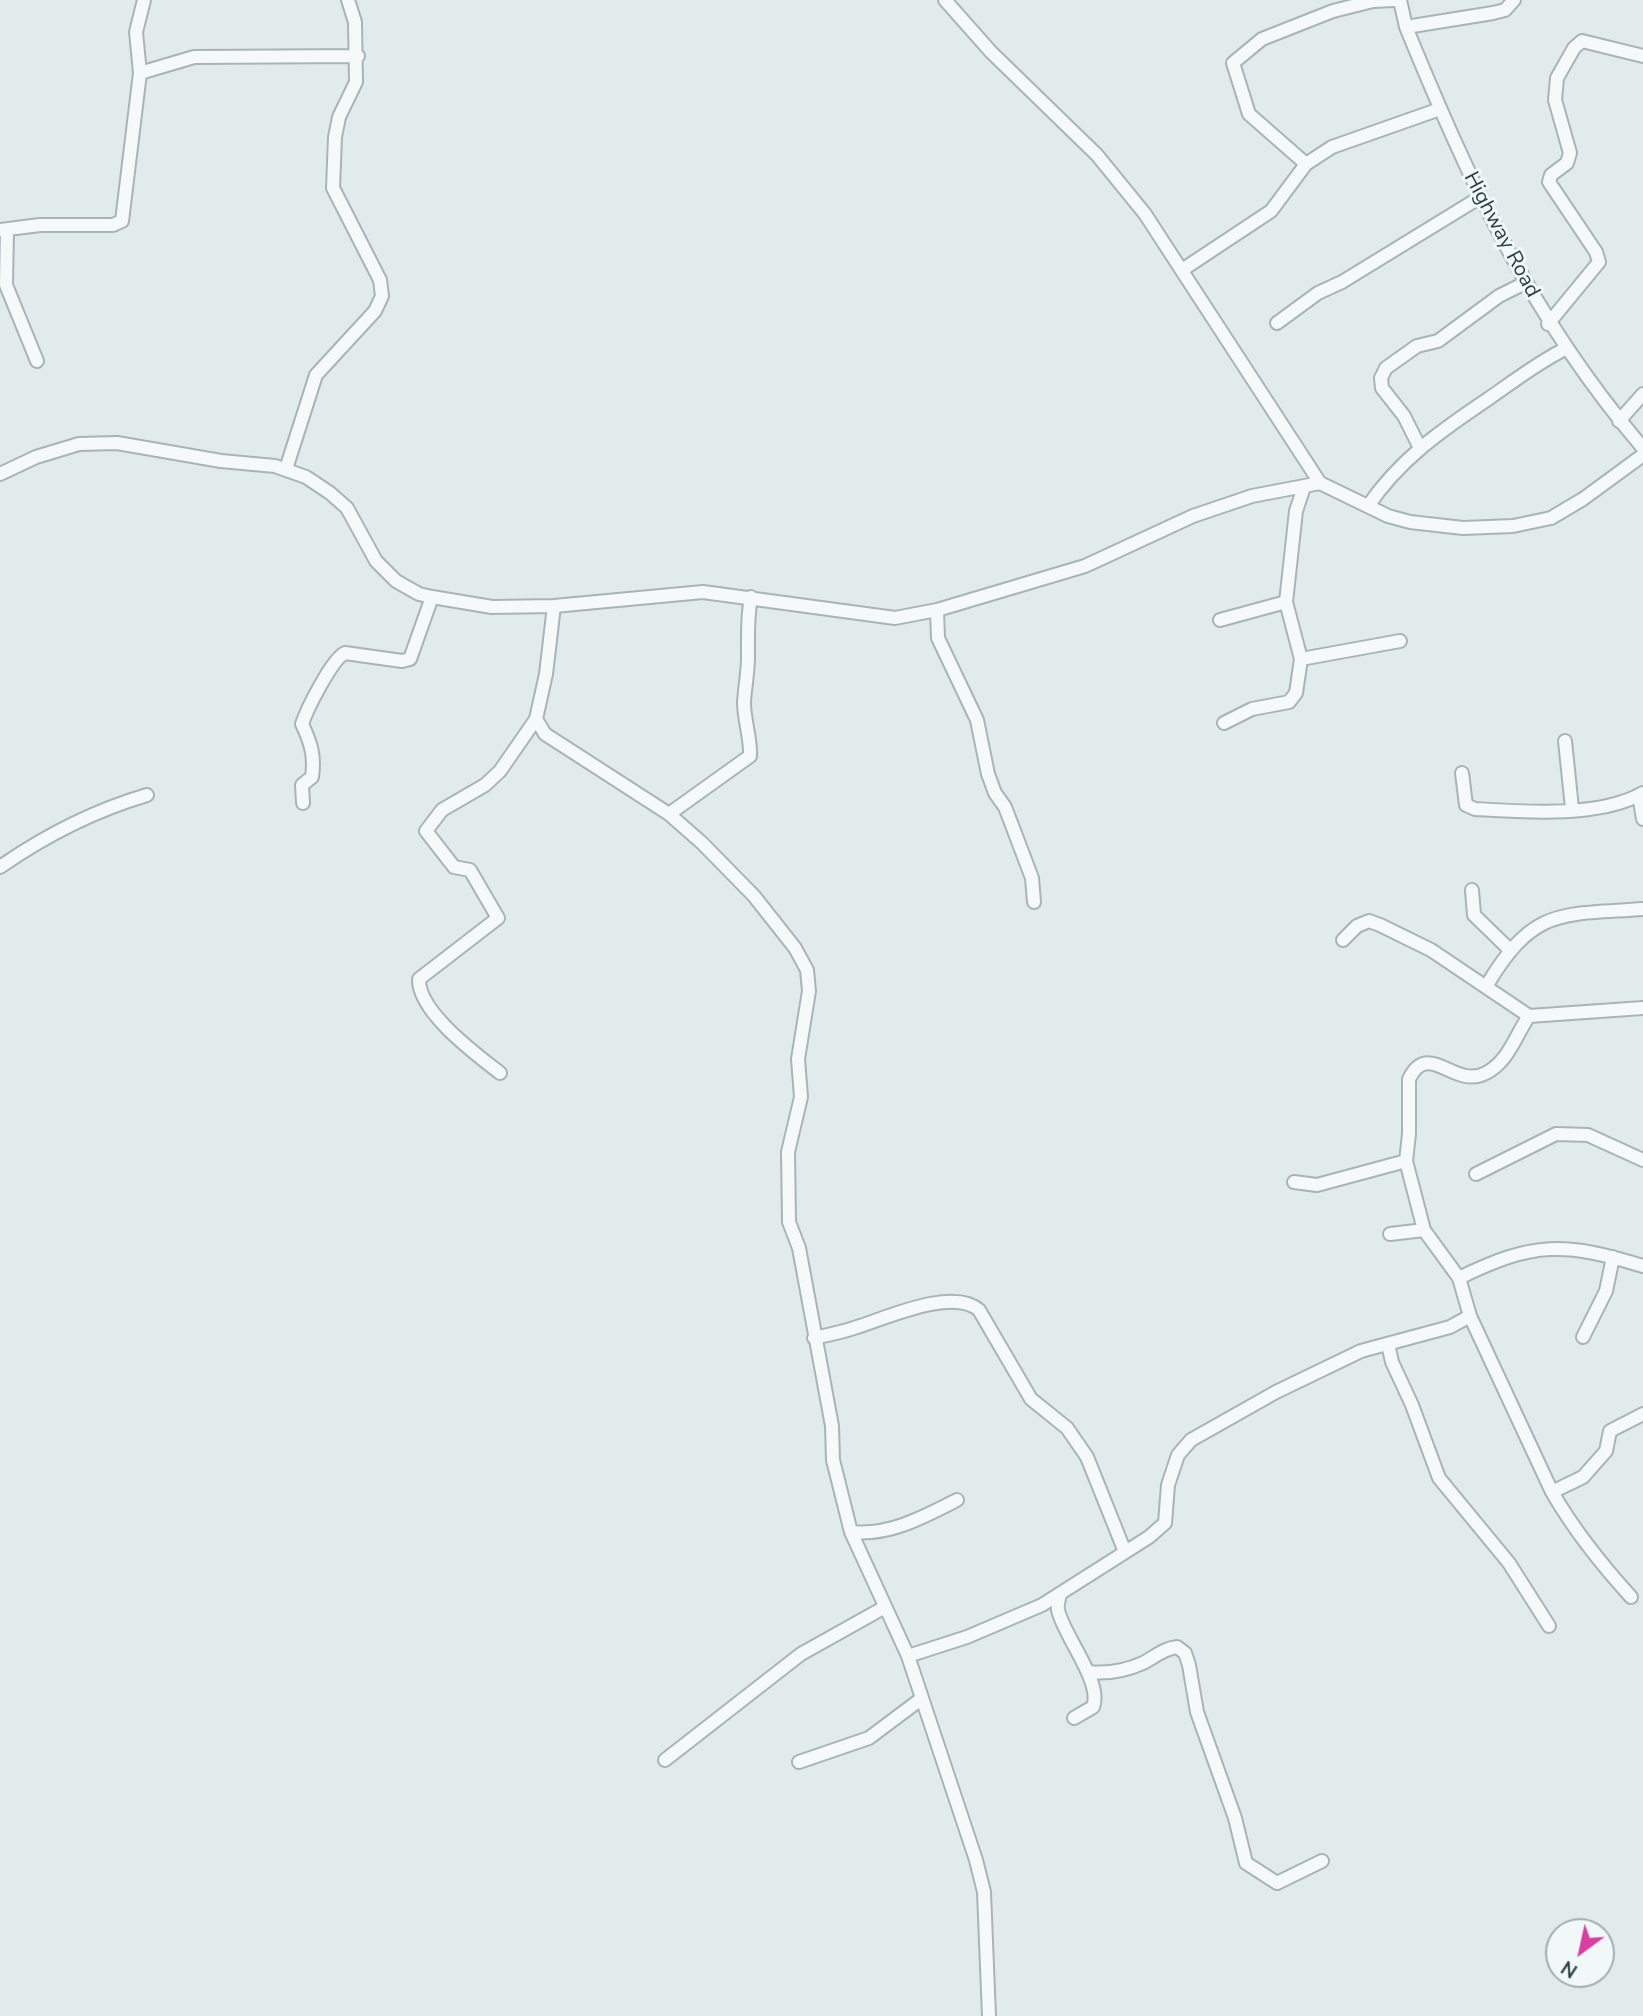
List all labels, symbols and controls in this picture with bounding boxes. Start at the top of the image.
street label: Highway Road [1457,168,1545,302]
north arrow [1545,1918,1615,1988]
text: N [1557,1954,1583,1984]

